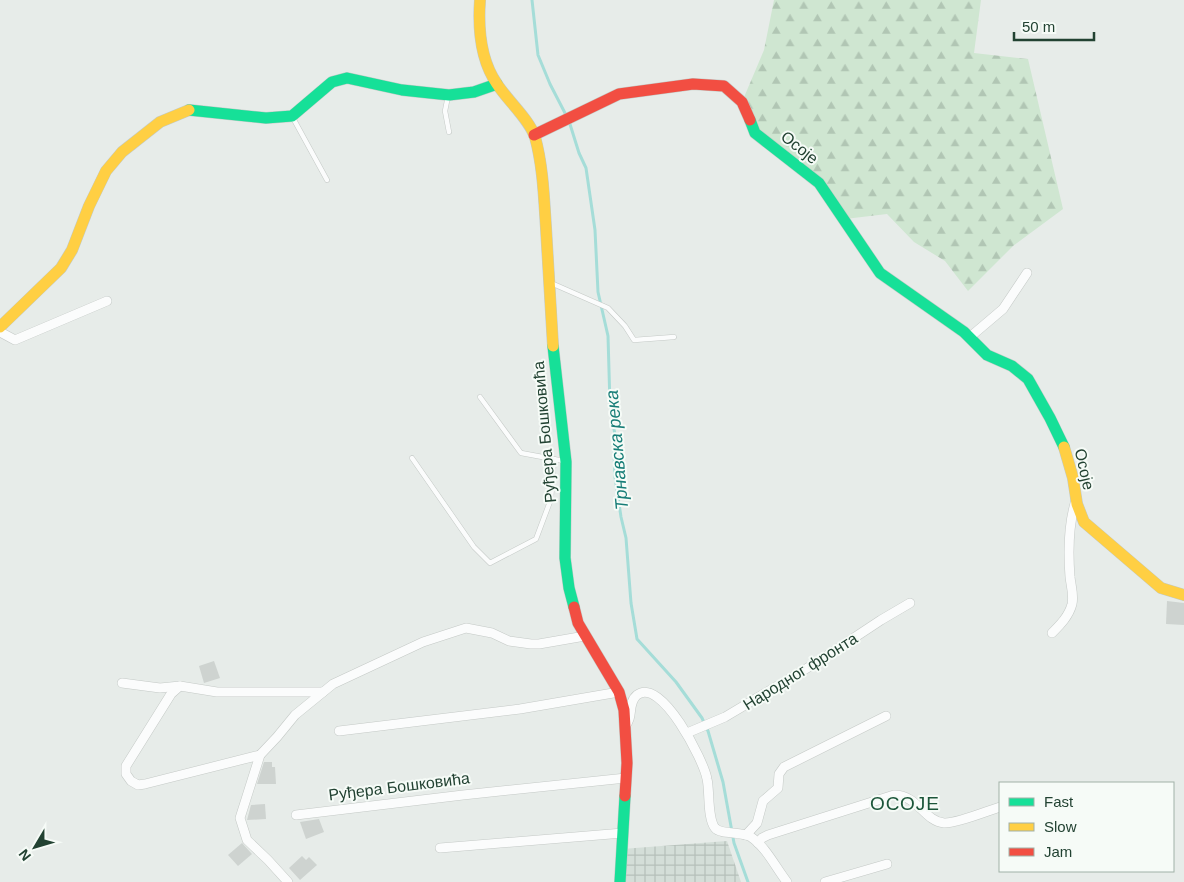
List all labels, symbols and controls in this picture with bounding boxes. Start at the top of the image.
scale bar [1014,10,1094,42]
text: 50 m [1022,18,1055,35]
street label: Осоје [778,128,822,167]
street label: Руђера Бошковића [530,360,559,504]
water label: Трнавска река [602,389,632,511]
street label: Осоје [1072,447,1098,492]
street label: Народног фронта [740,629,860,713]
street label: Руђера Бошковића [327,769,471,804]
legend [999,782,1174,872]
district label: ОСОЈЕ [870,793,940,814]
text: Fast [1044,793,1074,810]
text: Slow [1044,818,1077,835]
north arrow [10,822,60,872]
text: Jam [1044,843,1072,860]
text: N [15,846,34,864]

